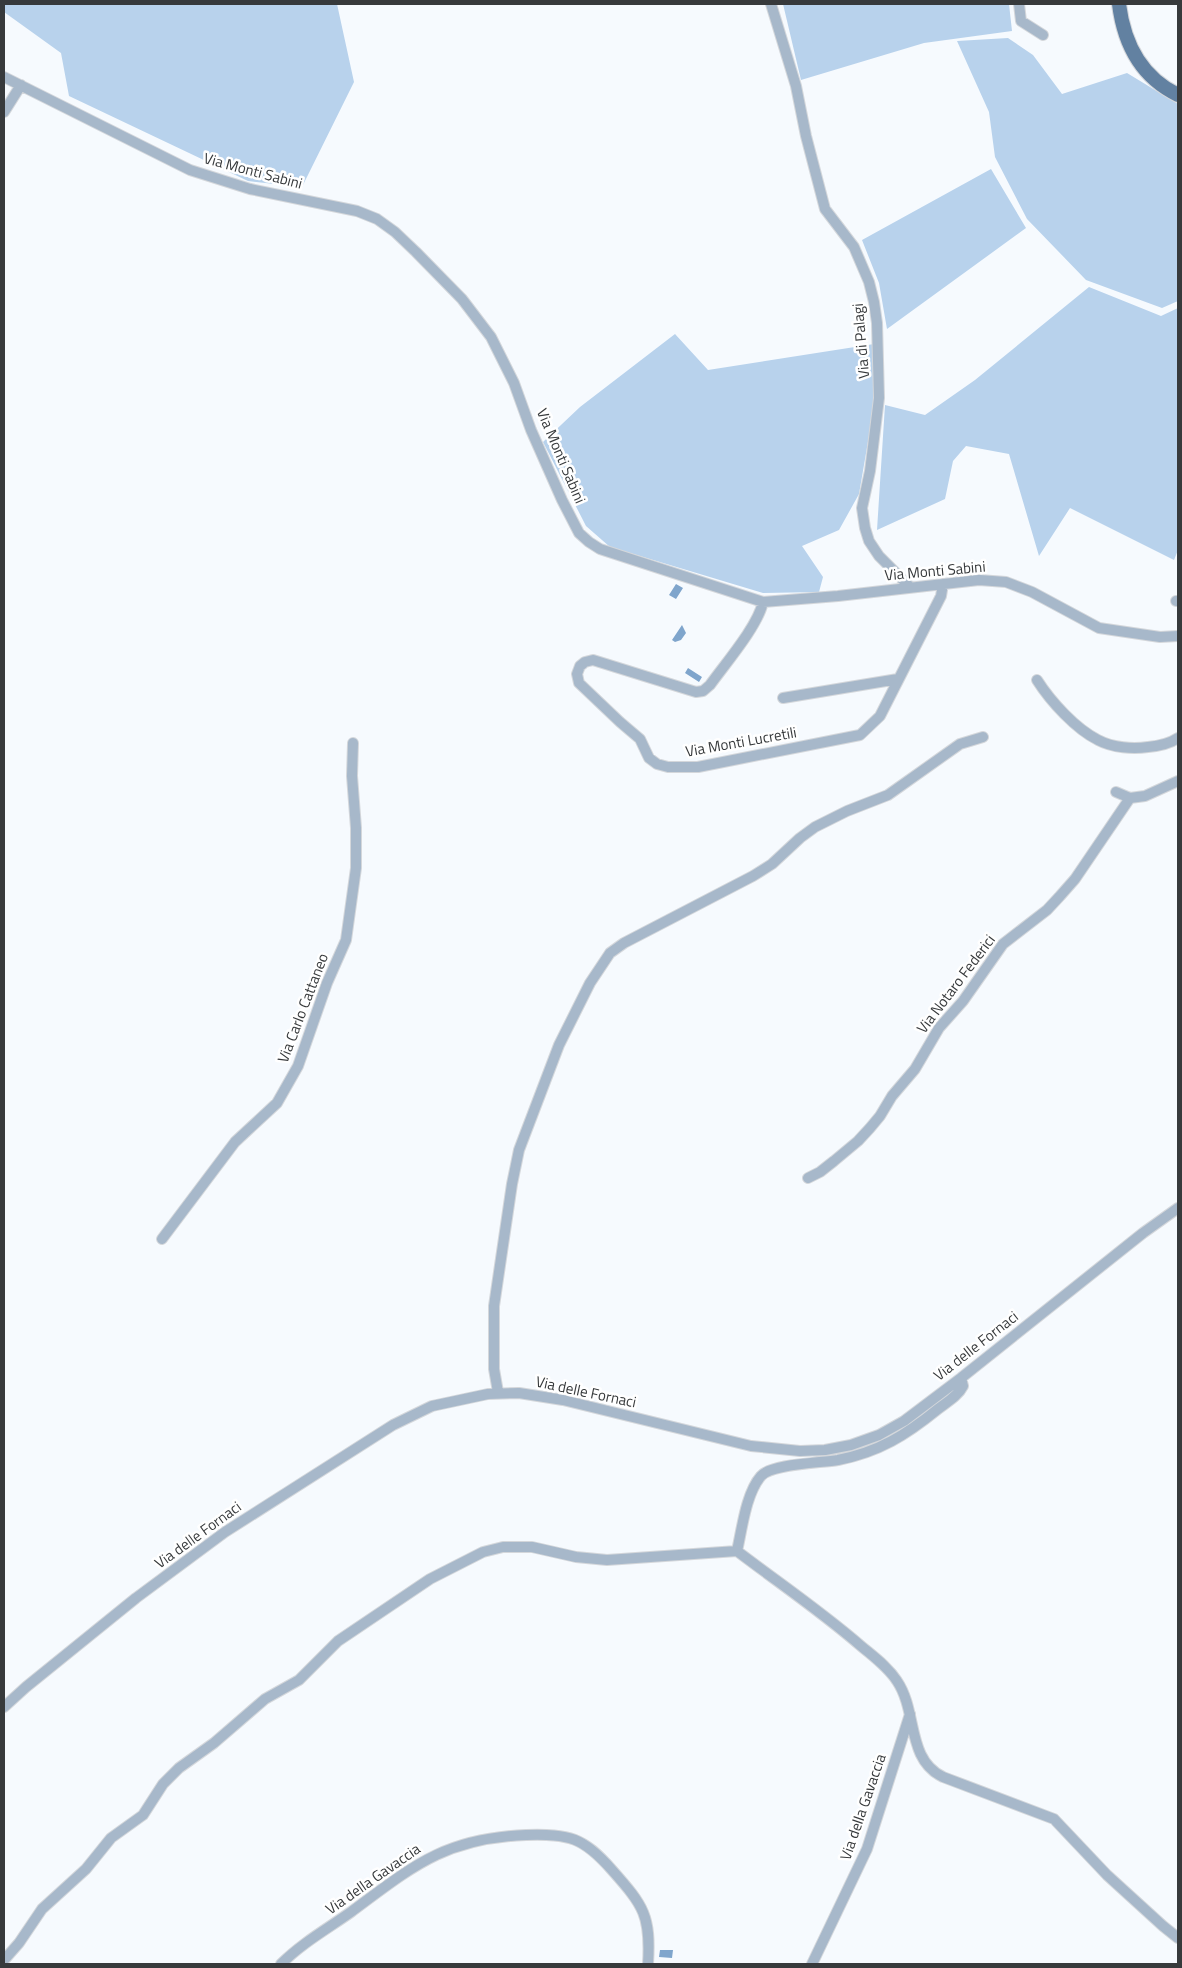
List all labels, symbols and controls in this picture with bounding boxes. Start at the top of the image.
street label: Via Monti Sabini [201,146,305,195]
street label: Via di Palagi [846,302,875,380]
street label: Via Monti Sabini [531,405,592,507]
street label: Via Monti Sabini [883,555,986,586]
street label: Via Monti Lucretili [683,720,798,763]
street label: Via Notaro Federici [911,929,1001,1038]
street label: Via Carlo Cattaneo [271,950,334,1066]
street label: Via delle Fornaci [928,1305,1023,1386]
street label: Via delle Fornaci [534,1370,639,1413]
street label: Via delle Fornaci [150,1495,246,1574]
street label: Via della Gavaccia [834,1750,892,1863]
street label: Via della Gavaccia [321,1837,425,1920]

